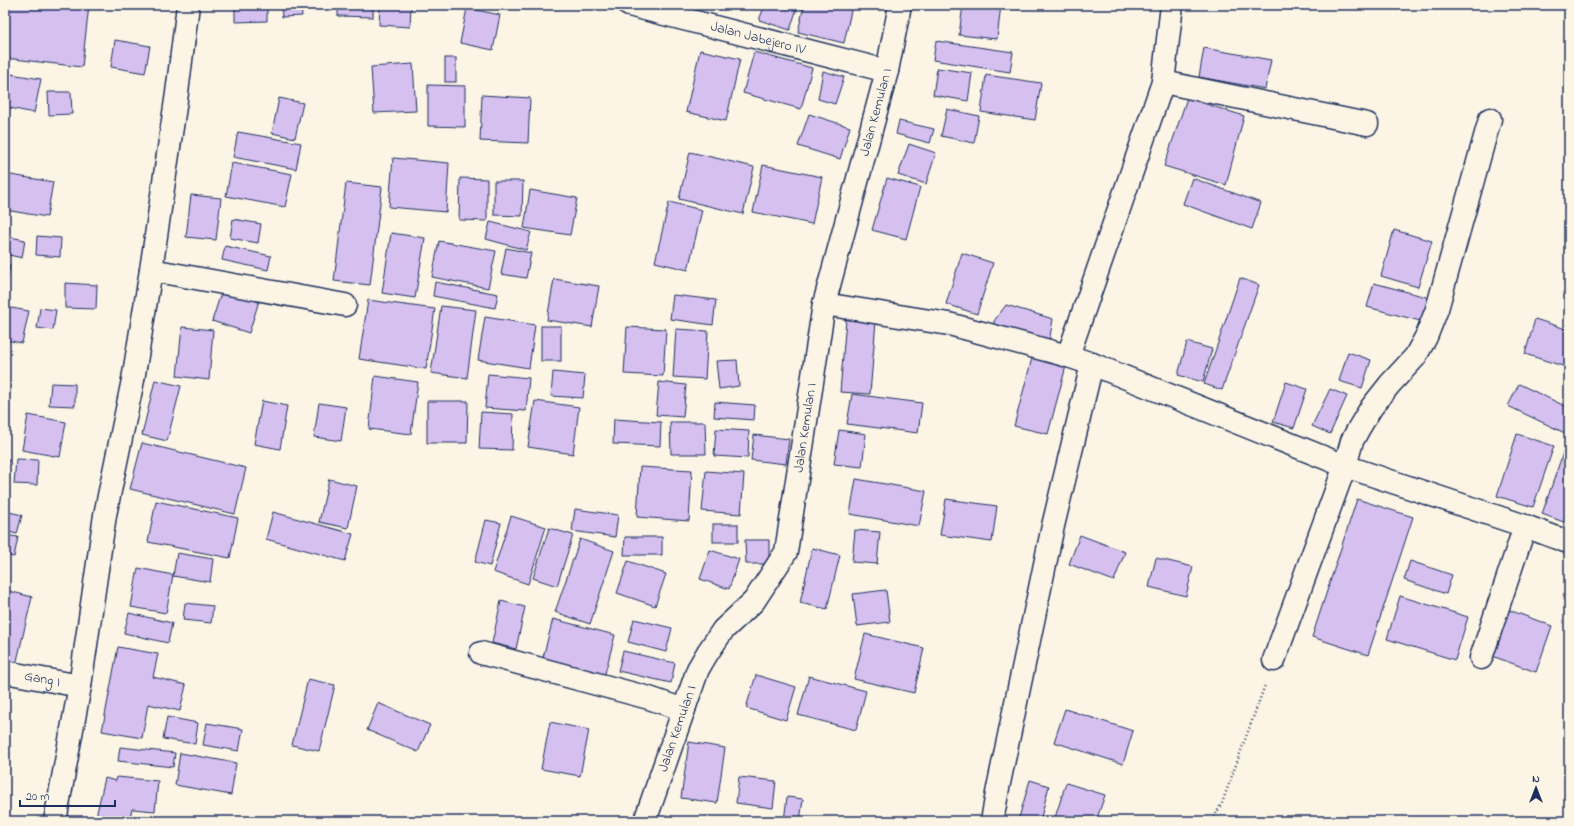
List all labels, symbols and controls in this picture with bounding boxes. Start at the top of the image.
street label: Jalan Jabejero IV [708,16,808,60]
street label: Jalan Kemulan I [854,66,898,158]
street label: Jalan Kemulan I [788,382,822,474]
street label: Gang I [23,665,62,693]
street label: Jalan Kemulan I [652,682,702,775]
north arrow [1516,768,1556,808]
text: N [1532,771,1540,787]
scale bar [20,782,115,808]
text: 20 m [26,788,49,806]

